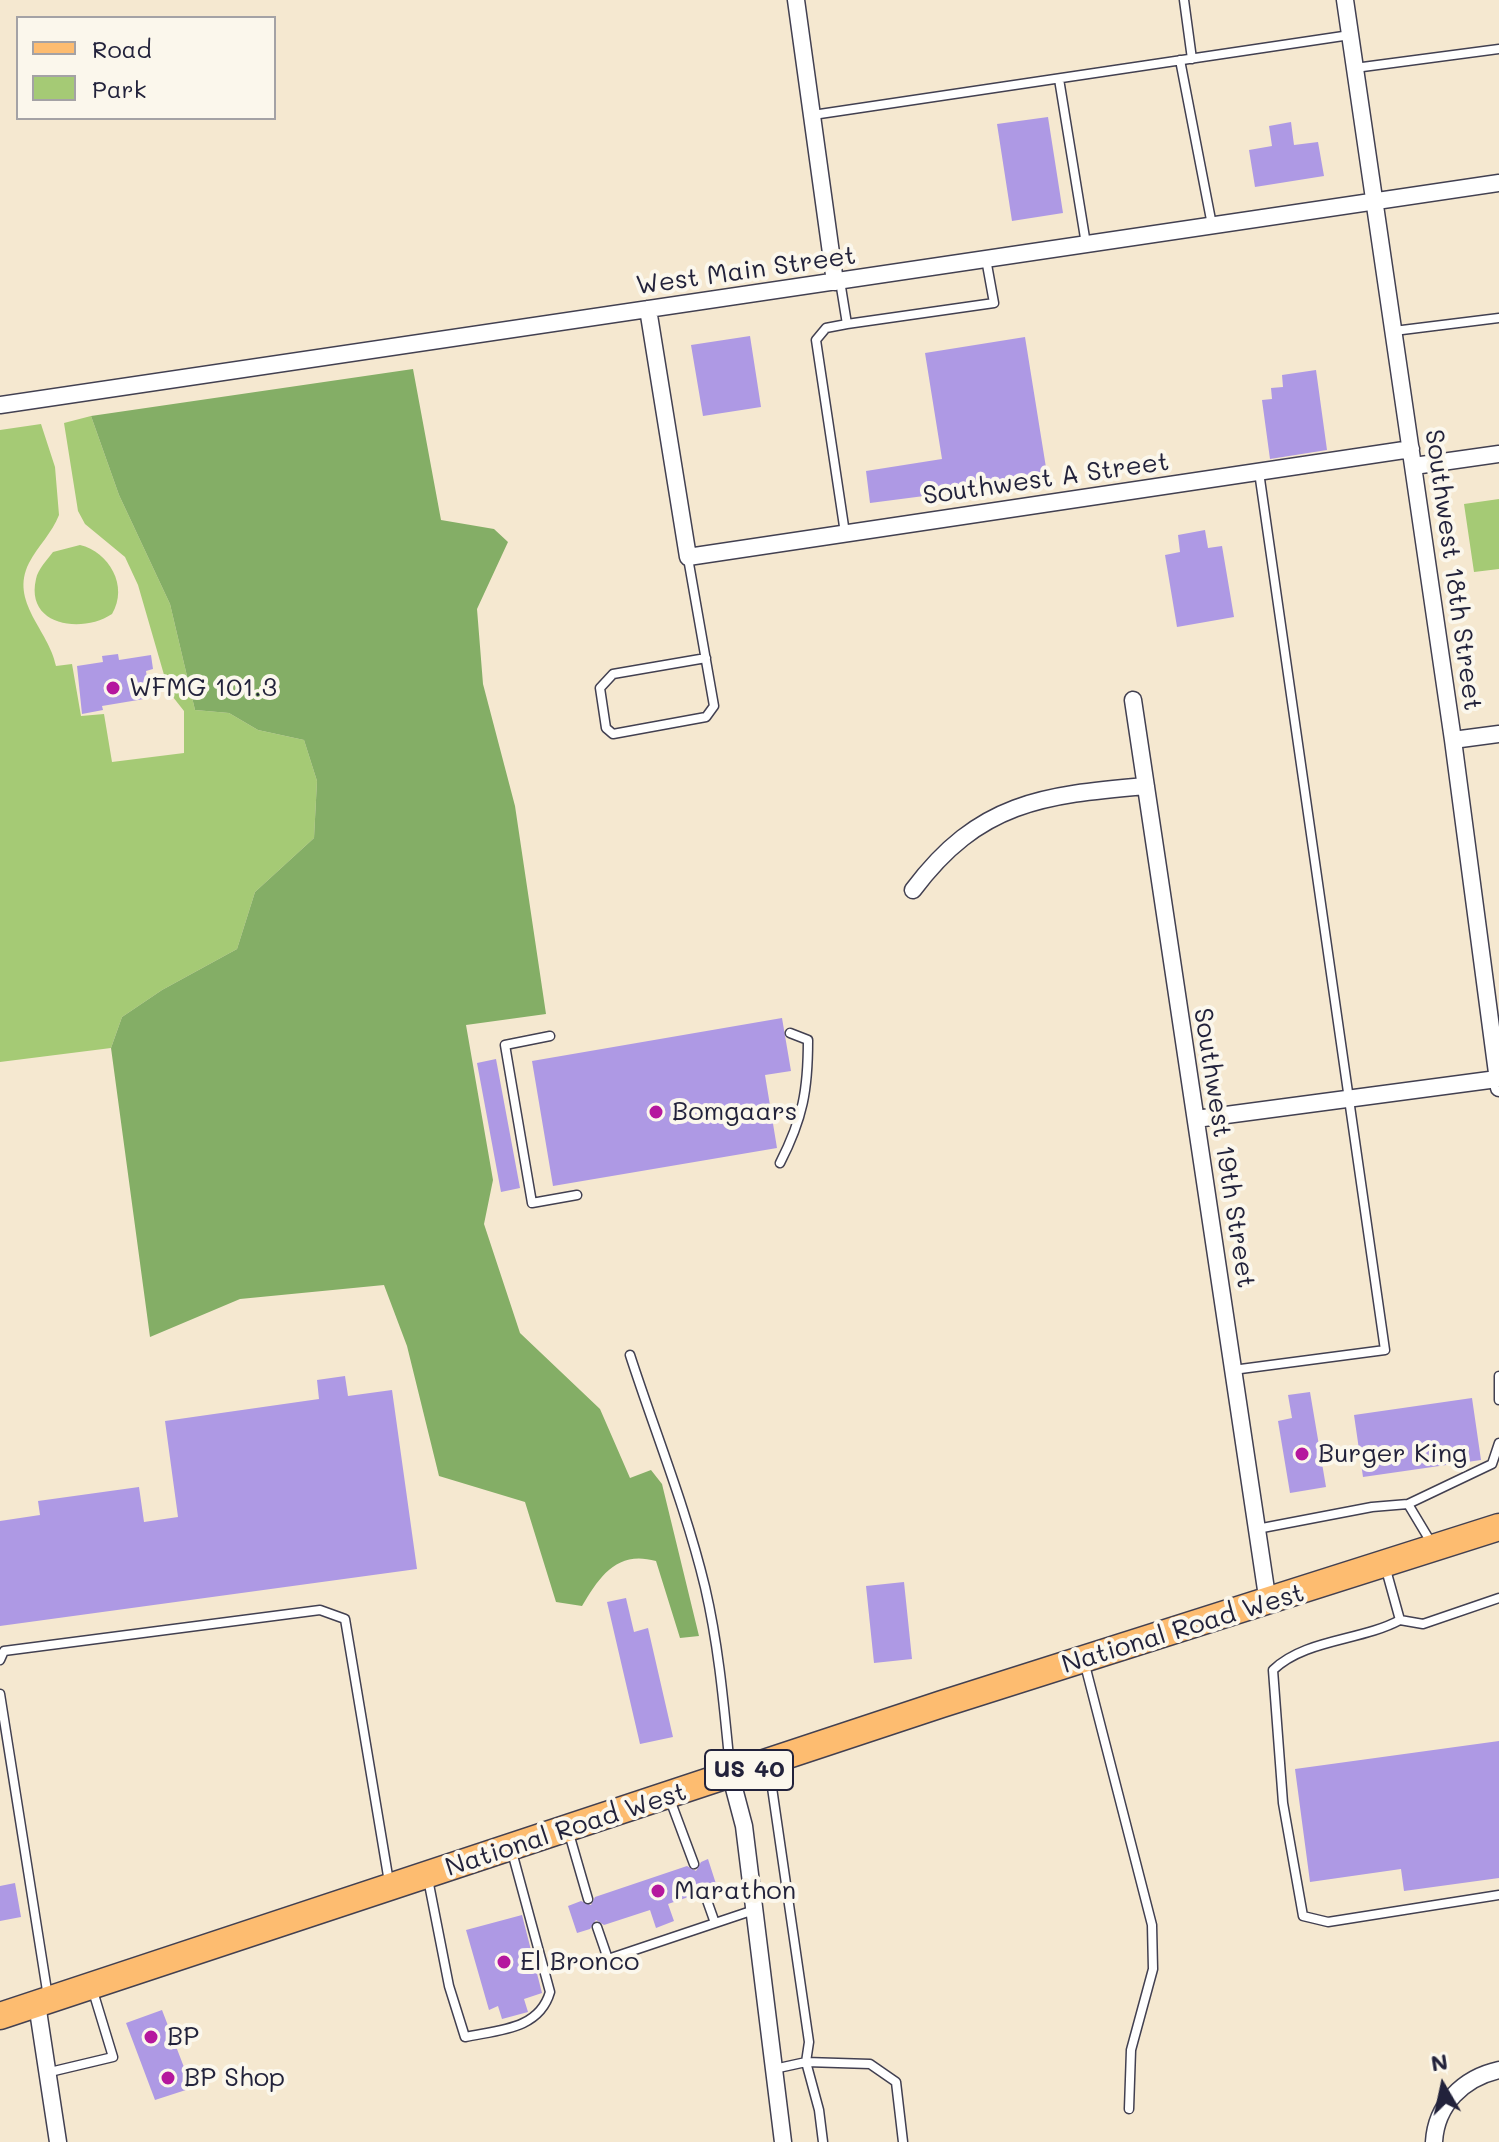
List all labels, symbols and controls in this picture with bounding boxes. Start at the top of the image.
legend [16,16,276,120]
text: Road [92,33,152,64]
text: Park [92,73,146,104]
street label: West Main Street [634,240,858,302]
street label: Southwest 18th Street [1418,427,1488,713]
street label: Southwest A Street [921,446,1171,512]
place label: WFMG 101.3 [129,672,277,704]
marker: WFMG 101.3 [104,679,122,697]
street label: Southwest 19th Street [1186,1006,1262,1290]
place label: Bomgaars [672,1096,797,1128]
marker: Bomgaars [647,1103,665,1121]
place label: Burger King [1318,1438,1467,1470]
marker: Burger King [1293,1445,1311,1463]
street label: National Road West [1058,1577,1308,1681]
road number: US 40 [705,1750,793,1790]
street label: National Road West [441,1776,691,1884]
place label: Marathon [674,1875,796,1907]
marker: Marathon [649,1882,667,1900]
place label: El Bronco [520,1946,639,1978]
marker: El Bronco [495,1953,513,1971]
place label: BP [167,2021,199,2053]
marker: BP [142,2028,160,2046]
north arrow [1403,2046,1483,2126]
text: N [1429,2046,1450,2077]
place label: BP Shop [184,2062,285,2094]
marker: BP Shop [159,2069,177,2087]

